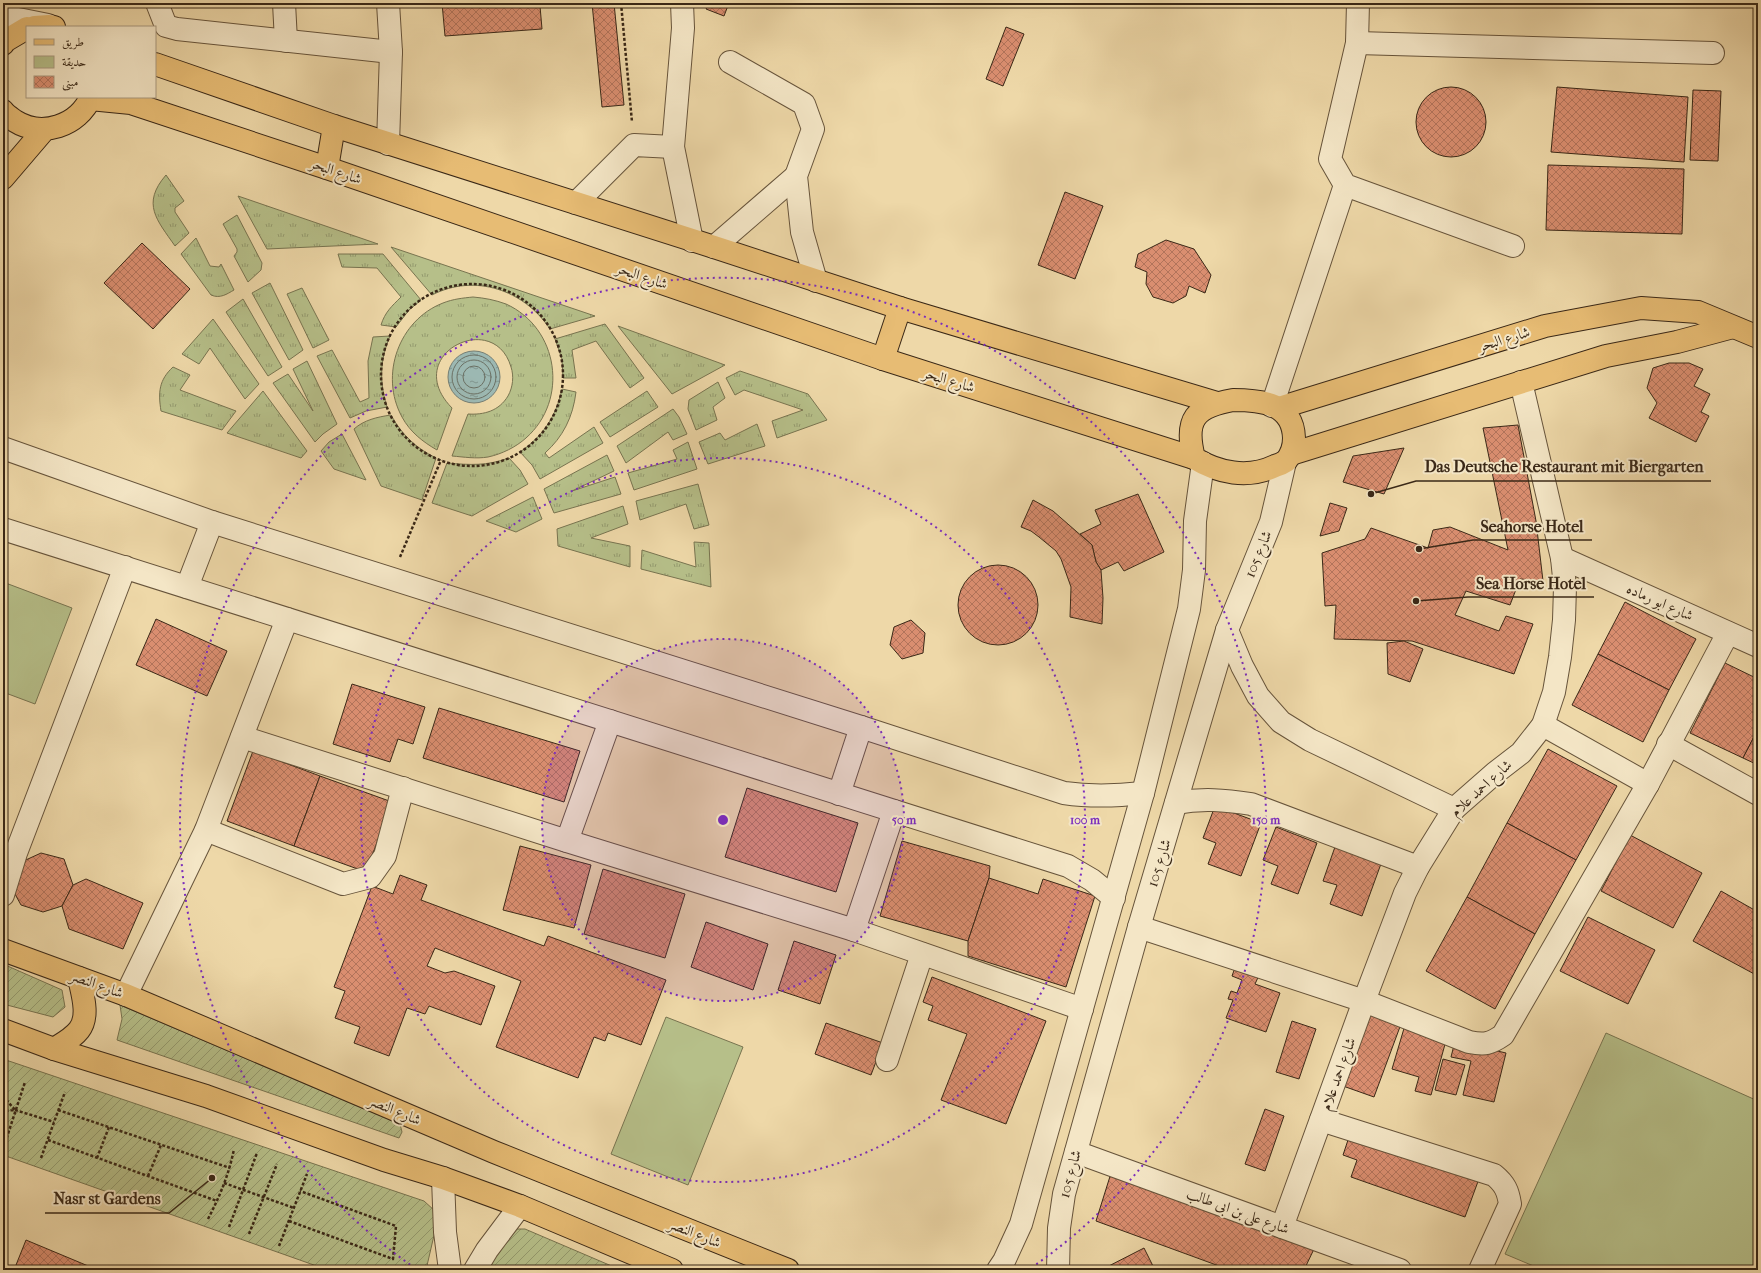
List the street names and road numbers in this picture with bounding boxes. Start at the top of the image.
street label: شارع البحر [305,153,364,192]
street label: شارع البحر [611,258,670,297]
street label: شارع البحر [1474,323,1533,360]
street label: شارع البحر [918,363,977,400]
street label: شارع 105 [1240,528,1279,582]
street label: شارع ابو رماده [1622,579,1696,628]
street label: شارع احمد علام [1446,756,1518,823]
street label: شارع 105 [1143,837,1179,890]
street label: شارع النصر [65,965,126,1006]
street label: شارع احمد علام [1316,1035,1363,1115]
street label: شارع النصر [363,1090,424,1133]
street label: شارع 105 [1055,1148,1089,1201]
street label: شارع على بن ابى طالب [1183,1184,1292,1242]
street label: شارع النصر [663,1214,724,1255]

